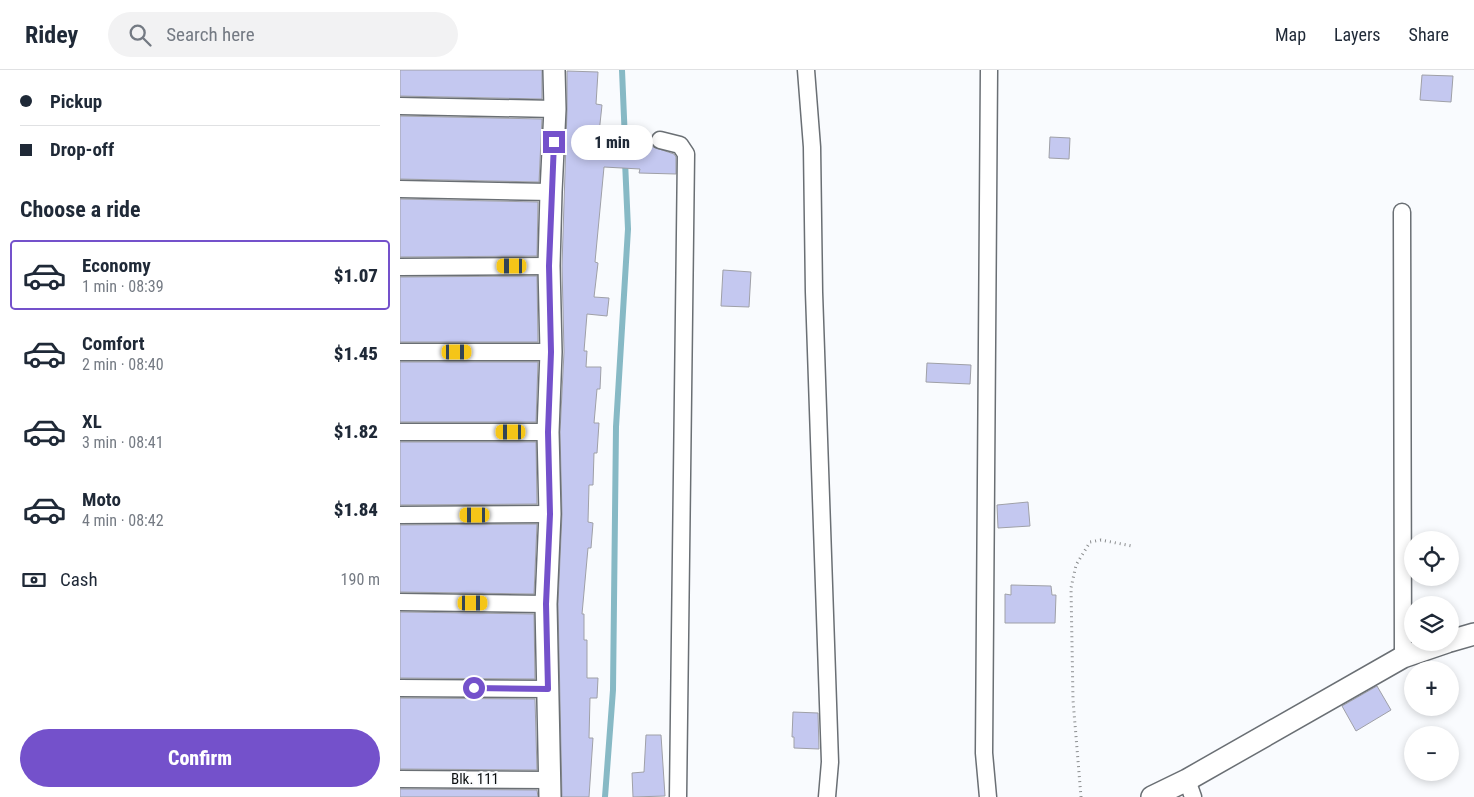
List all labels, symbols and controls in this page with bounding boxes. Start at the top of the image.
search box [108,12,458,57]
text: Ridey [25,21,78,49]
icon: search [126,21,154,49]
text: Search here [166,23,255,46]
text: Map [1275,24,1306,45]
text: Layers [1334,24,1381,45]
text: Share [1409,24,1449,45]
text: Pickup [50,90,102,113]
callout: 1 min [572,124,654,160]
route end [543,131,565,153]
text: 1 min [594,133,630,152]
text: Drop-off [50,138,114,161]
text: Choose a ride [20,197,141,222]
icon: car [22,253,67,298]
text: Economy [82,254,151,277]
car [497,259,527,274]
text: $1.07 [334,264,378,287]
text: 1 min · 08:39 [82,277,164,296]
icon: car [22,331,67,376]
text: Comfort [82,332,145,355]
text: $1.45 [334,342,378,365]
car [442,345,472,360]
text: 2 min · 08:40 [82,355,164,374]
icon: car [22,409,67,454]
text: XL [82,410,102,433]
text: $1.82 [334,420,378,443]
car [496,425,526,440]
text: 3 min · 08:41 [82,433,164,452]
icon: car [22,487,67,532]
text: Moto [82,488,121,511]
text: $1.84 [334,498,378,521]
car [460,508,490,523]
text: 4 min · 08:42 [82,511,164,530]
map controls [1404,531,1459,781]
button: locate [1404,531,1459,586]
icon: cash [20,566,48,594]
text: Cash [60,568,98,591]
text: 190 m [341,570,380,589]
car [458,596,488,611]
button: layers [1404,596,1459,651]
button: + [1404,661,1459,716]
route start [463,677,485,699]
button: − [1404,726,1459,781]
button: Confirm [20,729,380,787]
street label: Blk. 111 [451,770,499,788]

